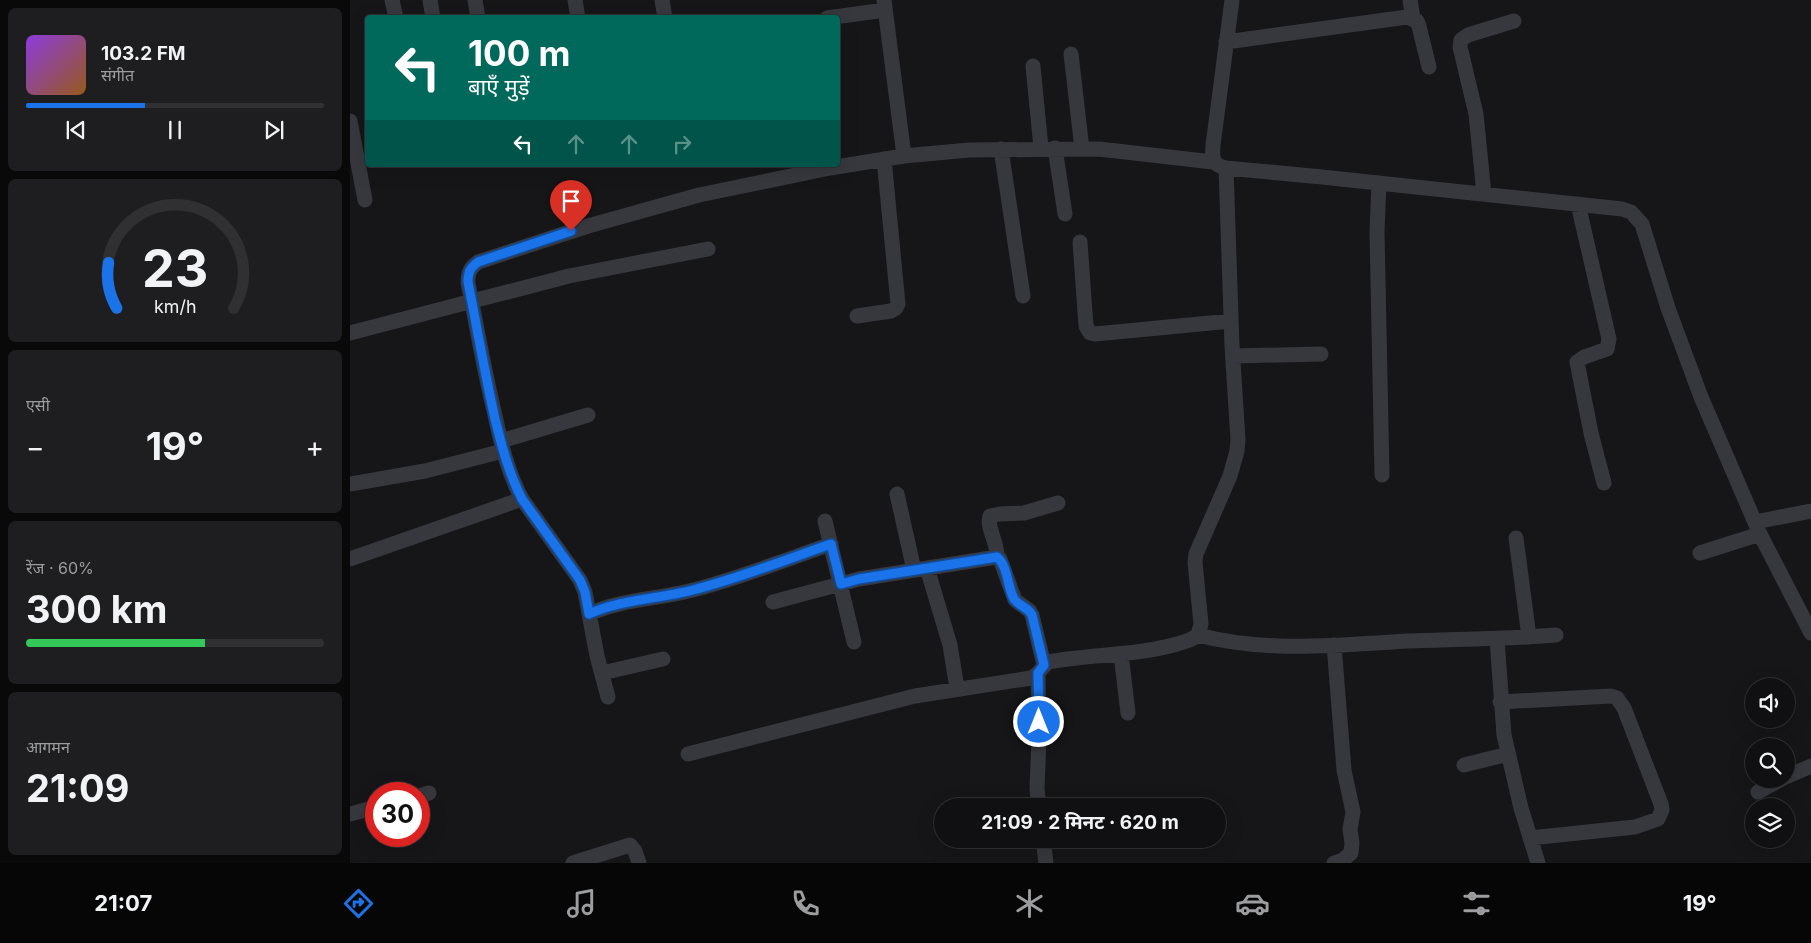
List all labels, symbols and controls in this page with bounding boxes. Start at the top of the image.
text: 100 m [468,32,571,74]
icon: left [385,35,450,100]
text: 103.2 FM [101,42,186,65]
text: संगीत [101,65,134,85]
text: बाएँ मुड़ें [468,74,530,100]
icon: previous [62,116,90,144]
icon: pause [161,116,189,144]
icon: next [260,116,288,144]
icon: left [509,130,537,158]
icon: ahead [562,130,590,158]
icon: ahead [615,130,643,158]
icon: right [668,130,696,158]
pin [550,180,592,231]
icon: arrive [557,187,585,215]
text: 23 [142,237,208,300]
text: km/h [154,296,196,317]
text: एसी [26,395,50,415]
text: 19° [146,423,204,469]
text: − [26,430,45,464]
text: + [305,430,324,464]
text: रेंज · 60% [26,558,94,578]
text: 300 km [26,586,168,632]
map controls [1745,678,1795,848]
button: sound [1745,678,1795,728]
position arrow [1012,695,1064,747]
text: आगमन [26,737,70,757]
button: search [1745,738,1795,788]
text: 21:09 [26,765,129,811]
speed limit sign: 30 [365,782,430,847]
button: layers [1745,798,1795,848]
text: 21:09 · 2 मिनट · 620 m [981,811,1179,834]
icon: directions [341,886,376,921]
icon: music [564,886,599,921]
icon: phone [788,886,823,921]
icon: climate [1012,886,1047,921]
icon: car [1235,886,1270,921]
icon: filters [1459,886,1494,921]
text: 21:07 [94,890,152,916]
text: 19° [1683,890,1717,916]

